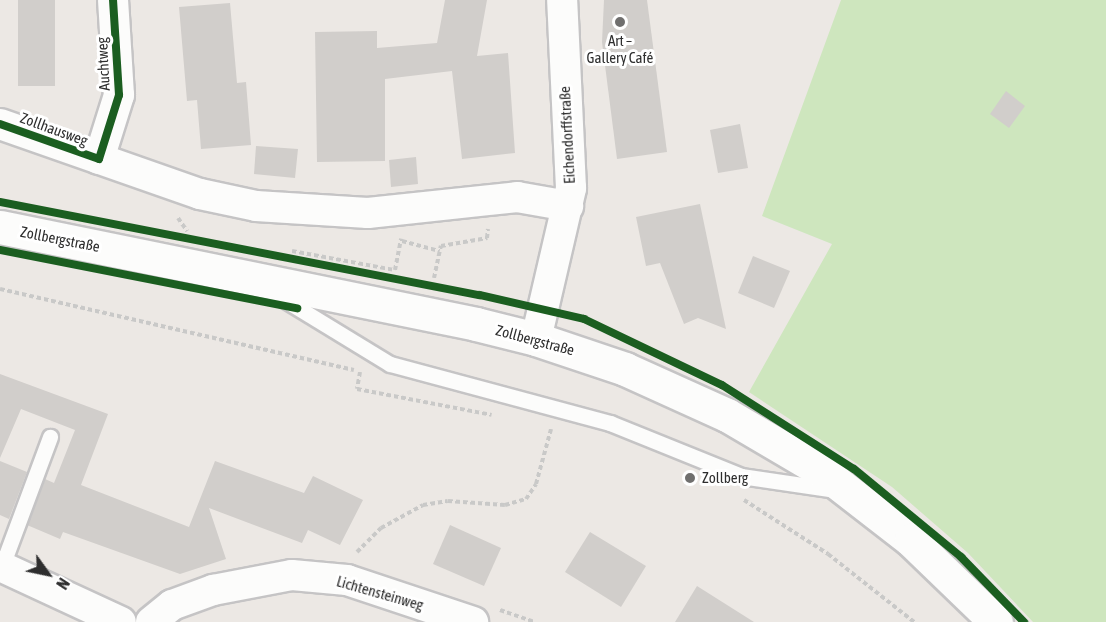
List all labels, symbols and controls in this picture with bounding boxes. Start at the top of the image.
marker: Art – Gallery Café [613,15,627,29]
place label: Art – Gallery Café [587,31,653,66]
street label: Auchtweg [93,37,113,91]
street label: Eichendorffstraße [555,86,579,184]
street label: Zollhausweg [18,108,90,150]
street label: Zollbergstraße [19,222,101,256]
street label: Zollbergstraße [494,321,576,359]
place label: Zollberg [702,469,748,487]
marker: Zollberg [683,471,697,485]
north arrow [18,544,78,604]
street label: Lichtensteinweg [335,572,425,614]
text: N [53,575,73,593]

